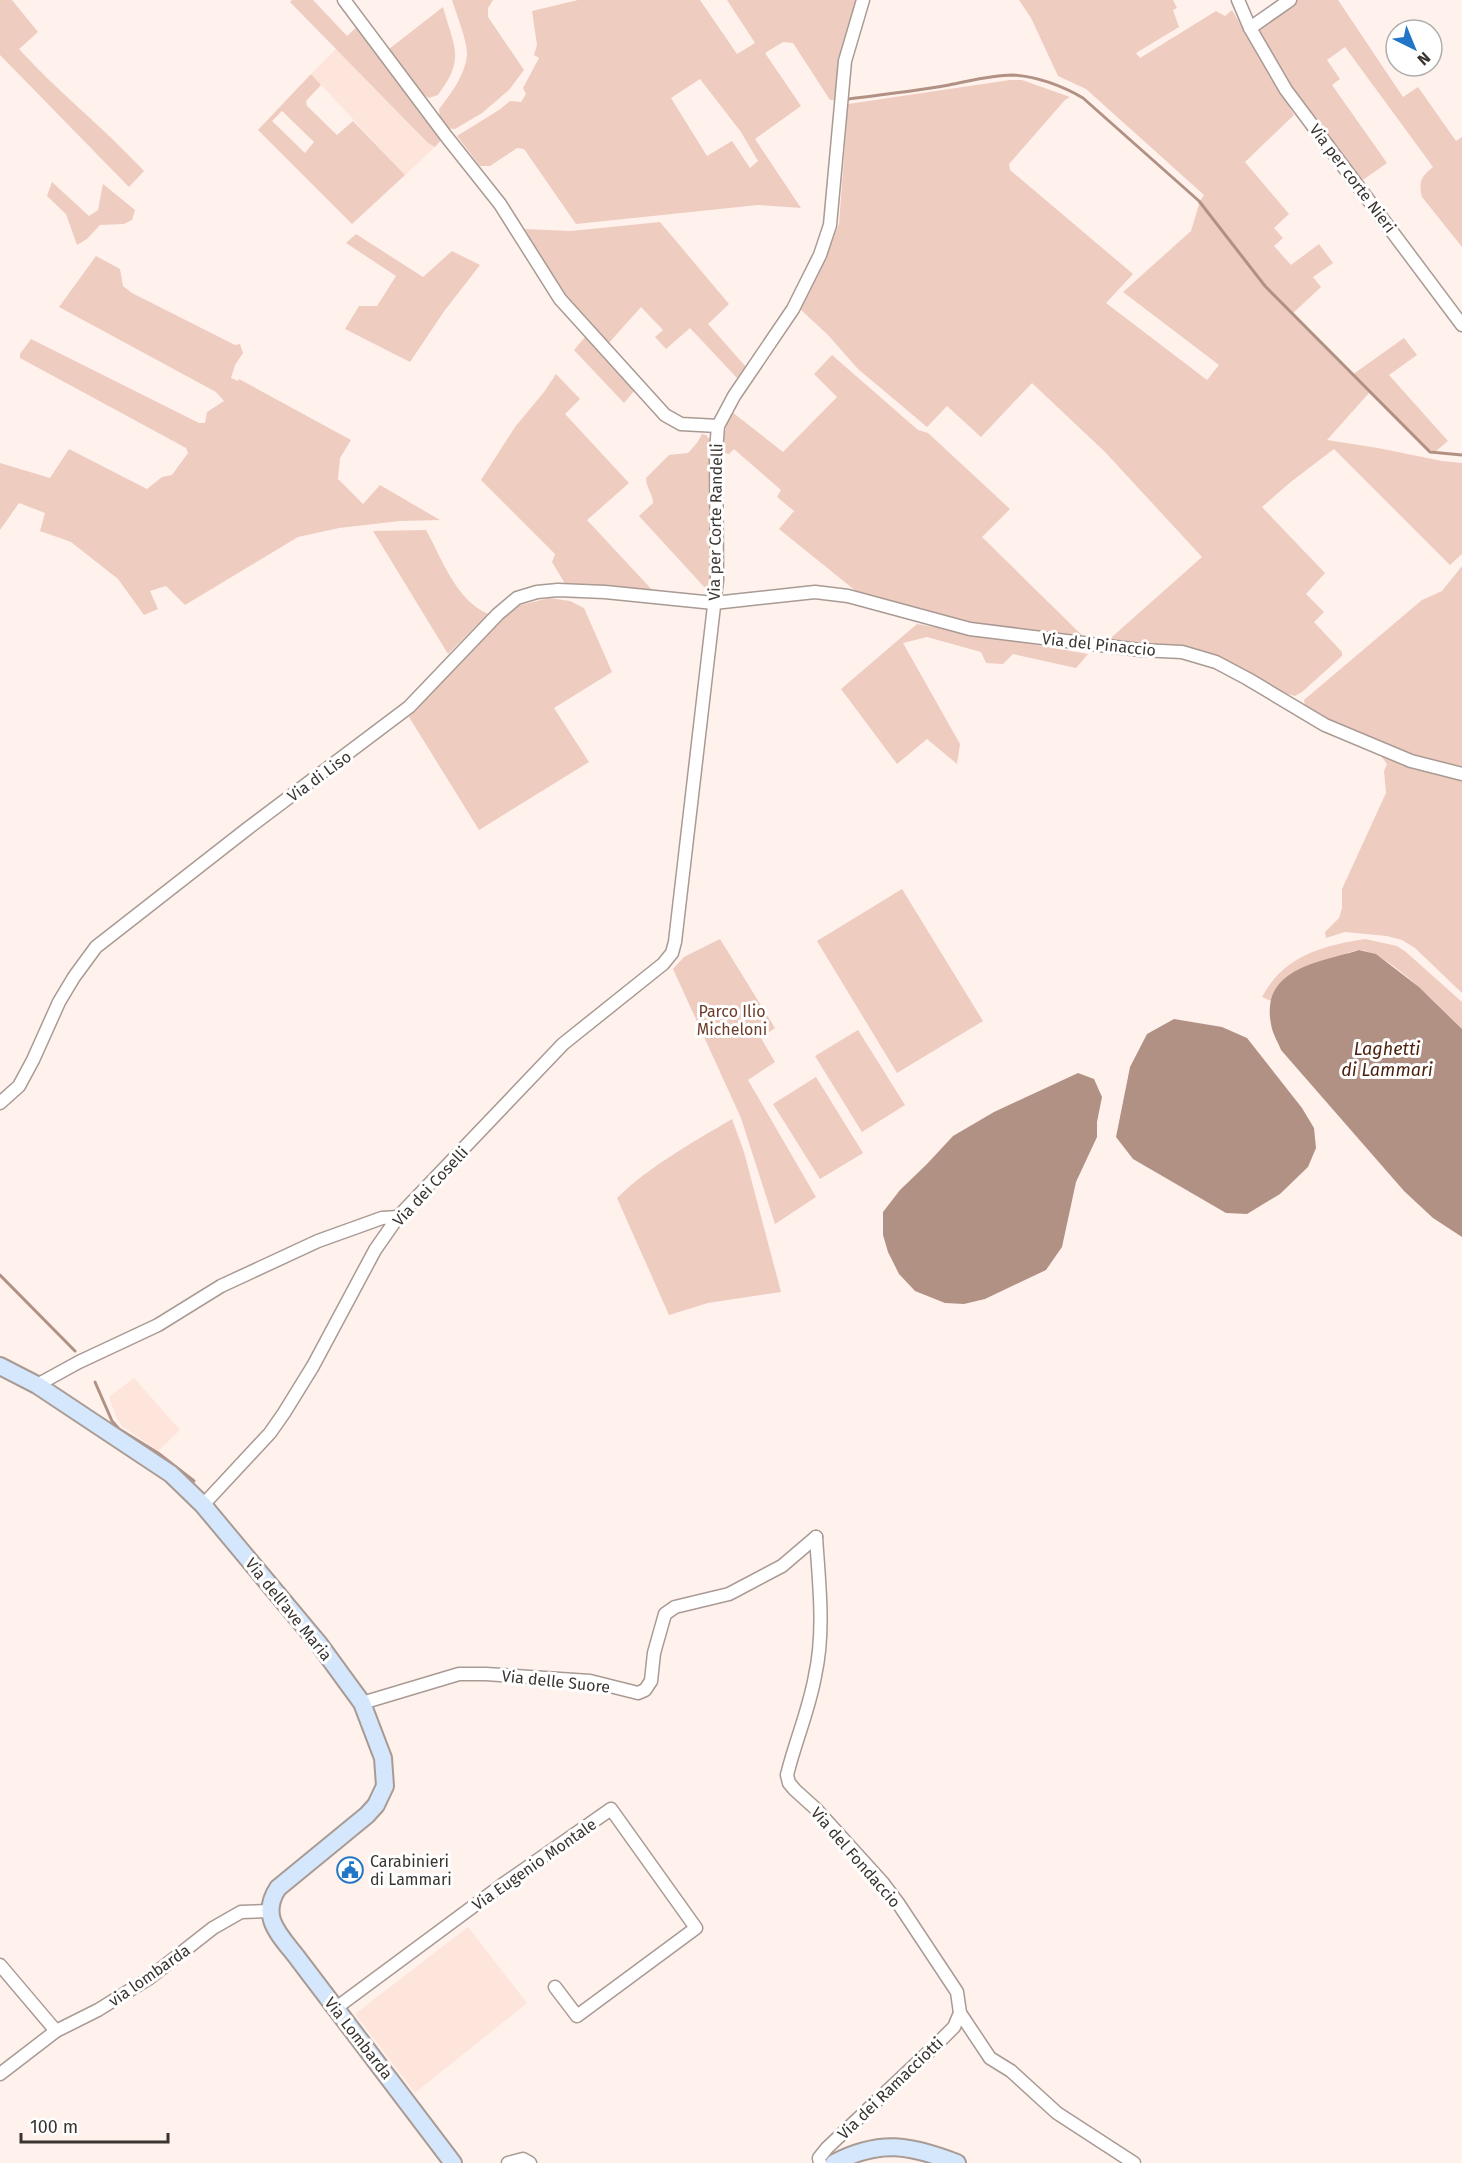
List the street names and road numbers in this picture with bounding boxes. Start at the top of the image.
street label: Via per corte Nieri [1306,120,1400,236]
street label: Via per Corte Randelli [705,443,726,601]
street label: Via del Pinaccio [1041,629,1157,660]
street label: Via di Liso [284,747,355,806]
street label: Via dei Coselli [389,1143,472,1230]
street label: Via dell'ave Maria [241,1554,336,1665]
street label: Via delle Suore [501,1666,611,1697]
street label: Via del Fondaccio [807,1803,904,1911]
street label: Via Eugenio Montale [469,1814,600,1914]
street label: via lombarda [105,1940,194,2010]
street label: Via Lombarda [321,1993,397,2083]
street label: Via dei Ramacciotti [834,2033,947,2143]

